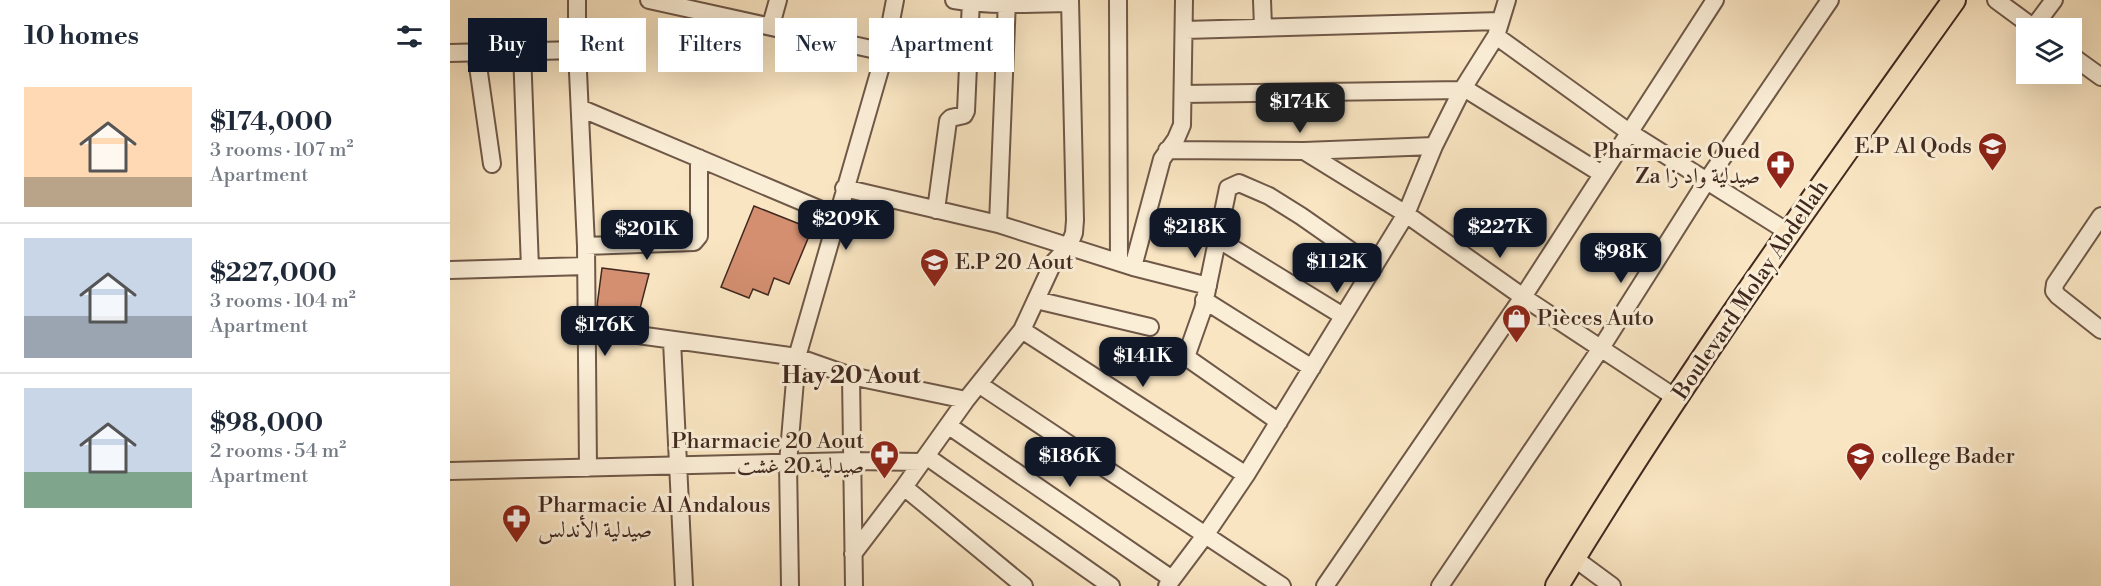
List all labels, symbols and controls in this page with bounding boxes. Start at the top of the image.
chip: Buy [468,18,547,72]
chip: Rent [559,18,646,72]
chip: Filters [658,18,763,72]
chip: New [775,18,857,72]
chip: Apartment [869,18,1014,72]
map controls [2016,18,2082,84]
button: layers [2016,18,2082,84]
text: 10 homes [24,20,139,52]
icon: filters [393,20,426,53]
pin: $174K [1258,83,1342,134]
text: $174K [1270,90,1330,115]
text: $174,000 [210,106,332,138]
icon: home [72,111,144,183]
school or university icon: E.P Al Qods [1977,130,2009,172]
place label: E.P Al Qods [1854,133,1972,160]
text: 3 rooms · 107 m² [210,138,354,163]
place label: Pharmacie Oued Za صيدلية واد زا [1593,138,1760,190]
pharmacy icon: Pharmacie Oued Za صيدلية واد زا [1765,148,1797,190]
text: Apartment [210,163,308,188]
street label: Boulevard Molay Abdellah [1667,175,1835,406]
pin: $209K [804,200,888,251]
text: $209K [812,207,880,232]
pin: $218K [1153,208,1237,259]
pin: $227K [1458,208,1542,259]
pin: $201K [605,210,689,261]
text: $218K [1164,215,1226,240]
text: $227K [1468,215,1532,240]
text: $201K [615,217,679,242]
pin: $98K [1585,233,1657,284]
text: $98K [1594,240,1648,265]
pin: $112K [1295,243,1379,294]
school or university icon: E.P 20 Aout [918,246,950,288]
place label: E.P 20 Aout [955,249,1074,276]
text: $112K [1307,250,1367,275]
text: $227,000 [210,257,337,289]
icon: home [72,262,144,334]
text: 3 rooms · 104 m² [210,289,356,314]
shop icon: Pièces Auto [1500,302,1532,344]
place label: Pièces Auto [1537,305,1654,332]
pin: $176K [563,306,647,357]
text: $176K [575,313,635,338]
text: Apartment [210,314,308,339]
pin: $141K [1101,337,1185,388]
text: $141K [1113,344,1173,369]
district label: Hay 20 Aout [781,361,921,391]
text: $98,000 [210,407,323,439]
icon: home [72,412,144,484]
place label: Pharmacie 20 Aout صيدلية 20 غشت [672,428,864,480]
pin: $186K [1028,437,1112,488]
pharmacy icon: Pharmacie 20 Aout صيدلية 20 غشت [869,438,901,480]
text: 2 rooms · 54 m² [210,439,346,464]
school or university icon: college Bader [1844,440,1876,482]
place label: college Bader [1881,443,2015,470]
text: $186K [1039,444,1101,469]
text: Apartment [210,464,308,489]
place label: Pharmacie Al Andalous صيدلية الأندلس [538,492,771,545]
pharmacy icon: Pharmacie Al Andalous صيدلية الأندلس [501,502,533,544]

